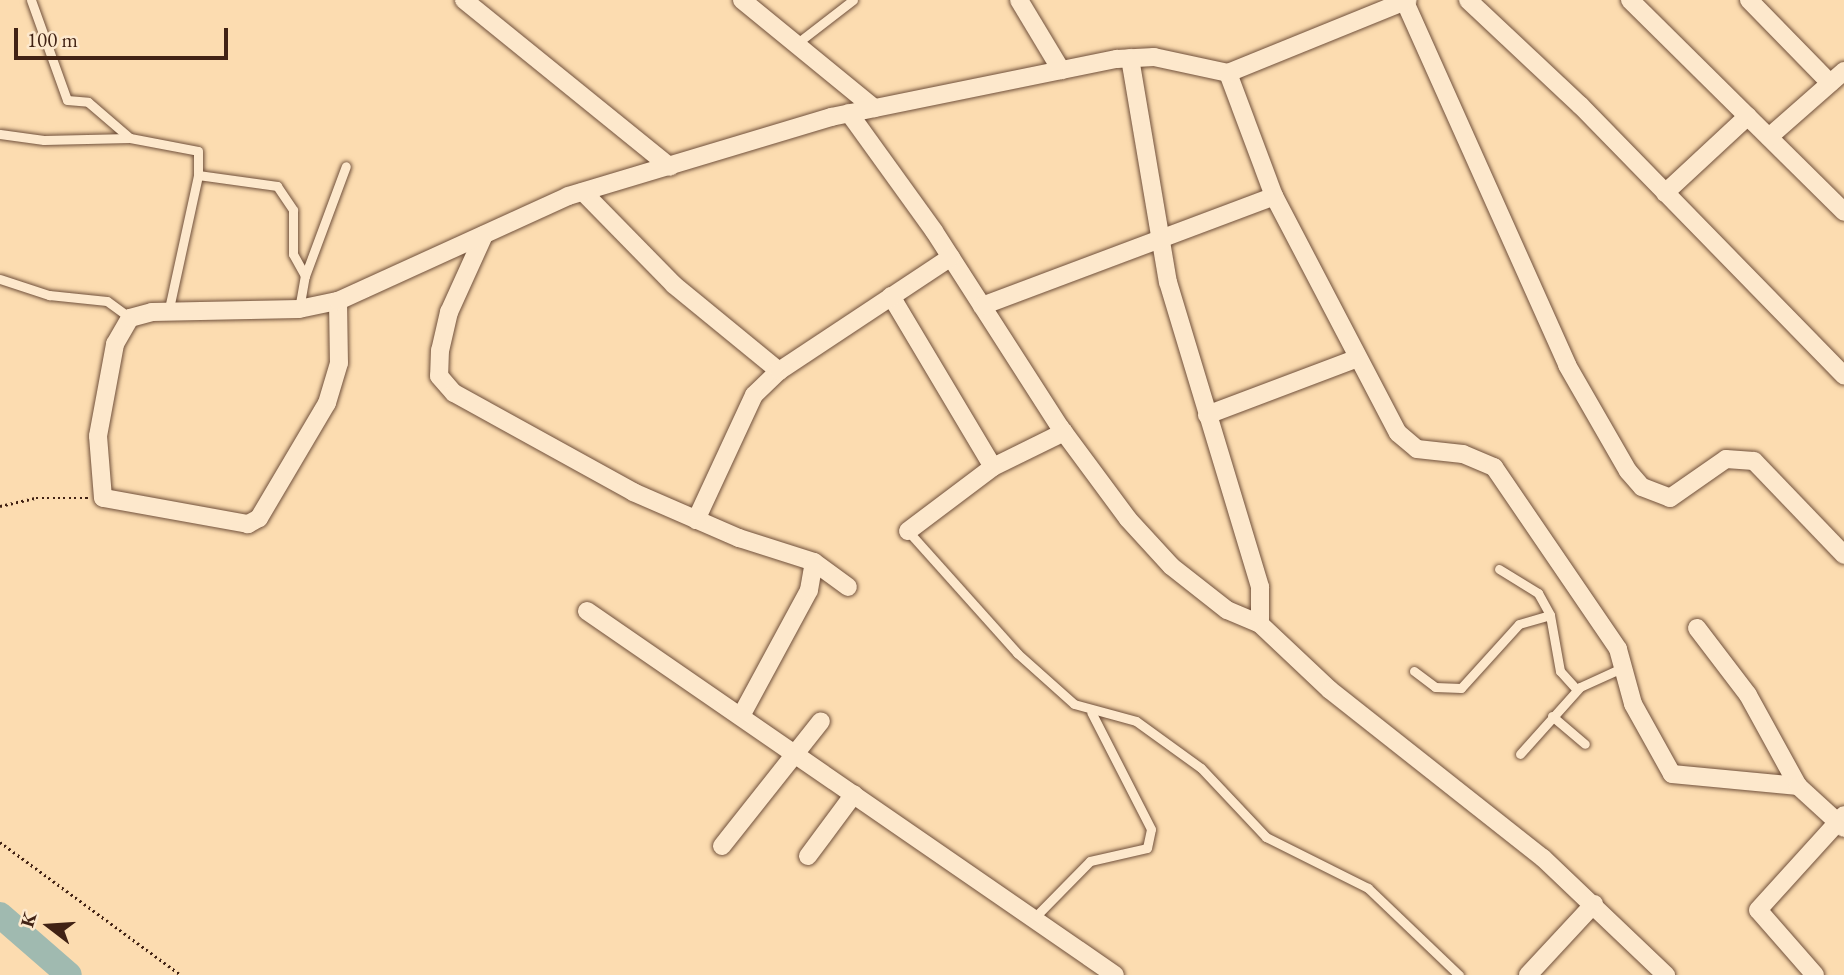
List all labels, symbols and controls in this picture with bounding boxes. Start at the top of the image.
scale bar [18,14,231,58]
text: 100 m [27,26,78,53]
north arrow [14,891,84,961]
text: K [14,909,43,930]

